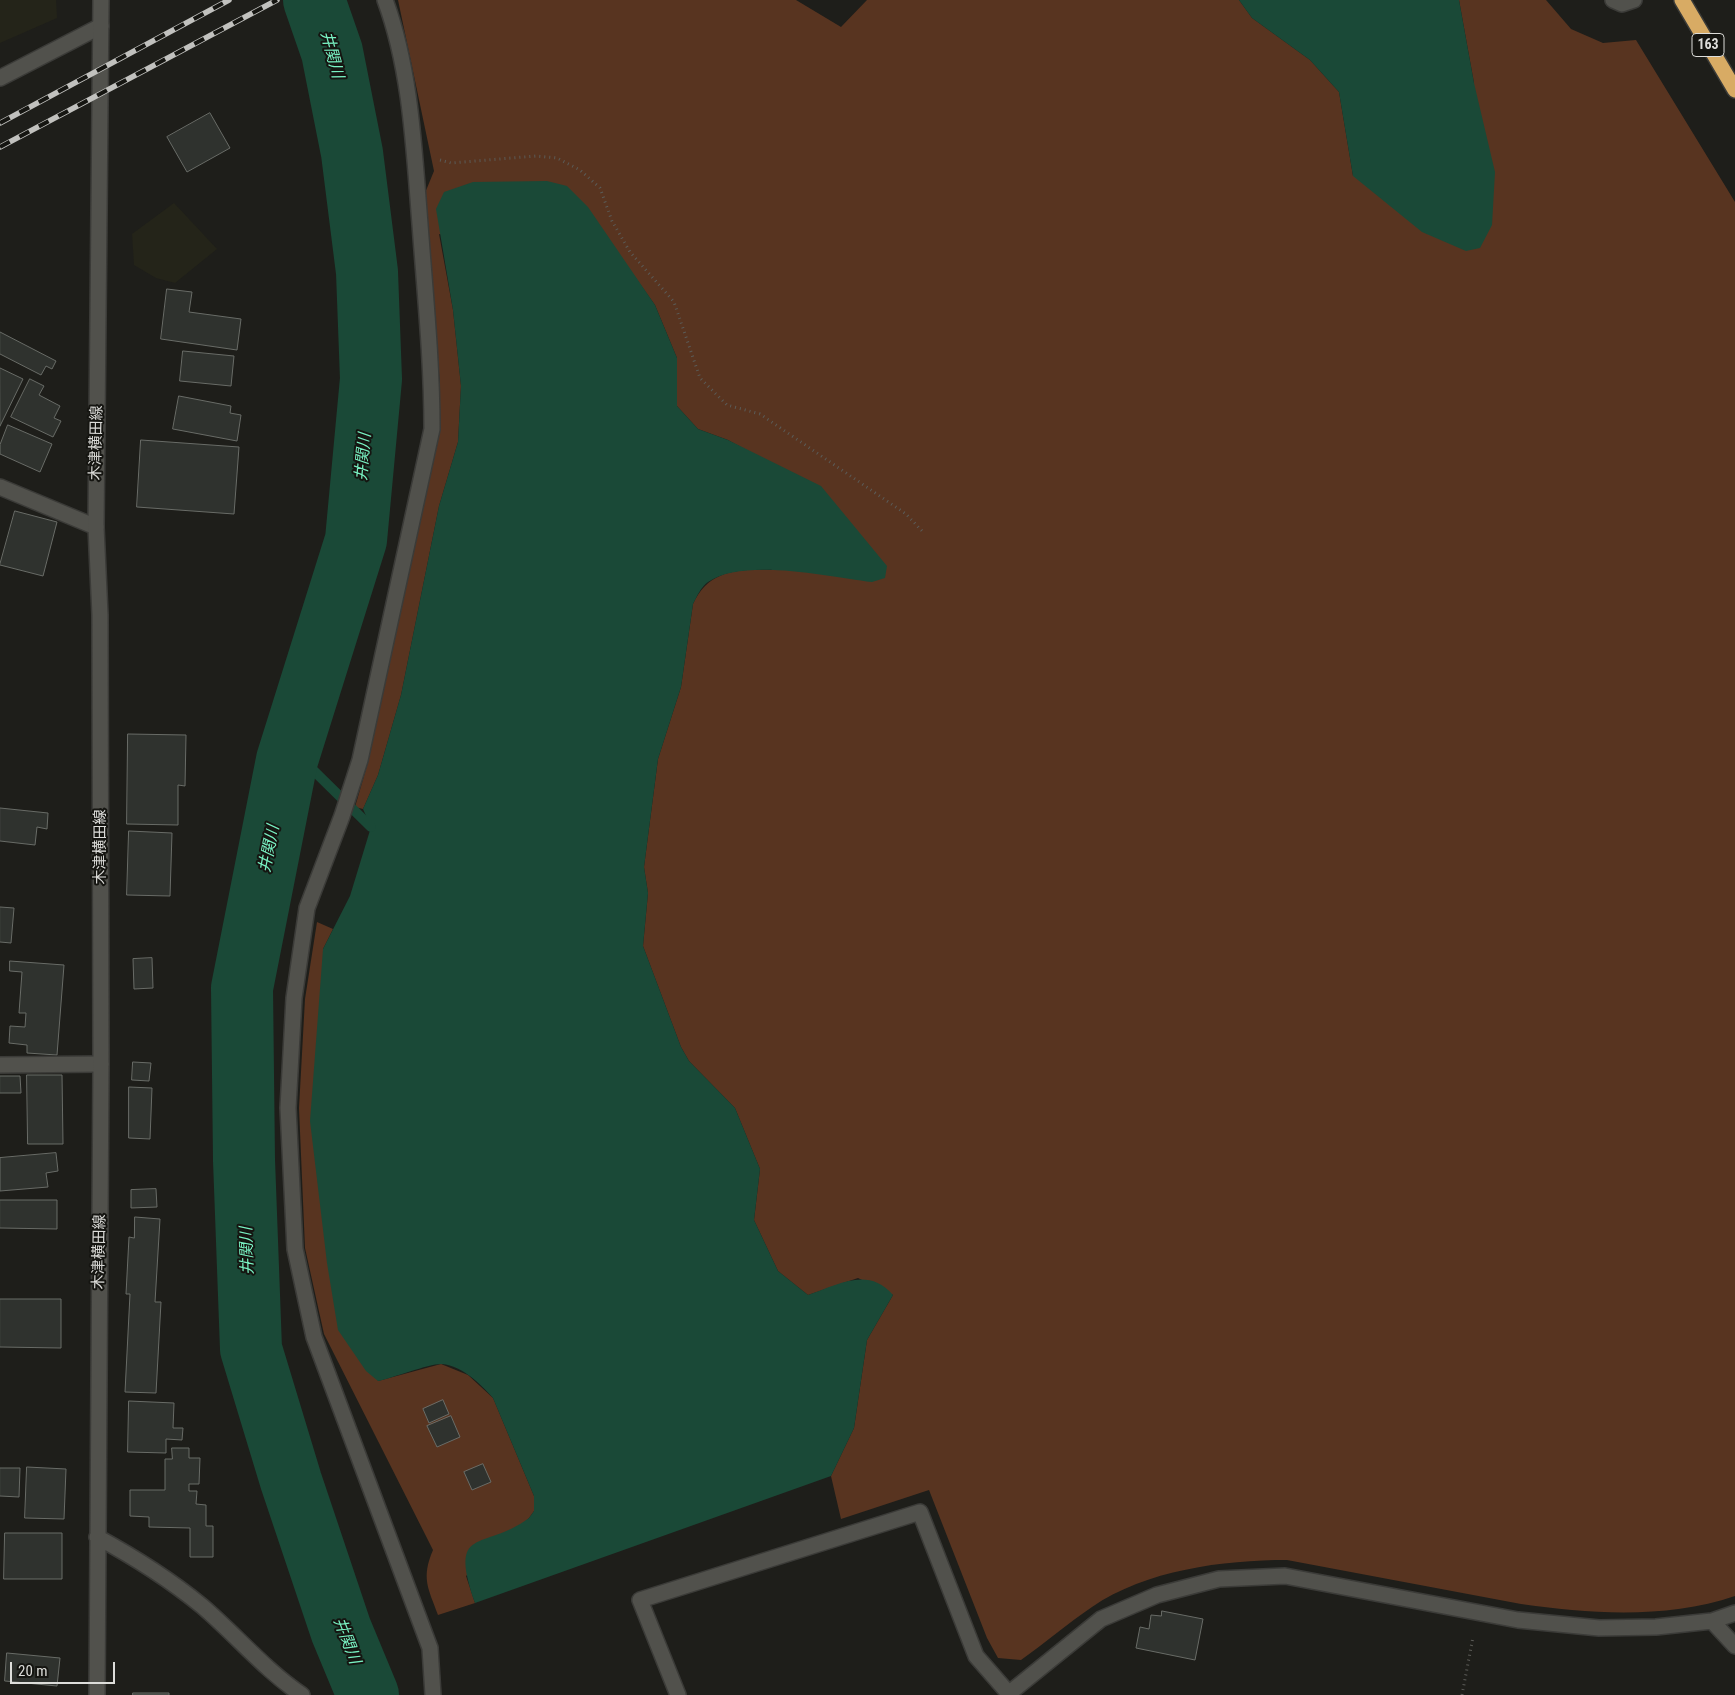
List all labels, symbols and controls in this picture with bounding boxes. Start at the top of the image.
water label: 井関川 [316,29,346,81]
road number: 163 [1692,34,1724,56]
street label: 木津横田線 [87,405,107,481]
water label: 井関川 [352,432,376,482]
street label: 木津横田線 [92,810,110,884]
water label: 井関川 [256,824,284,874]
street label: 木津横田線 [90,1214,110,1290]
water label: 井関川 [238,1227,258,1275]
water label: 井関川 [328,1615,364,1667]
scale bar [12,1652,118,1684]
text: 20 m [18,1662,48,1680]

